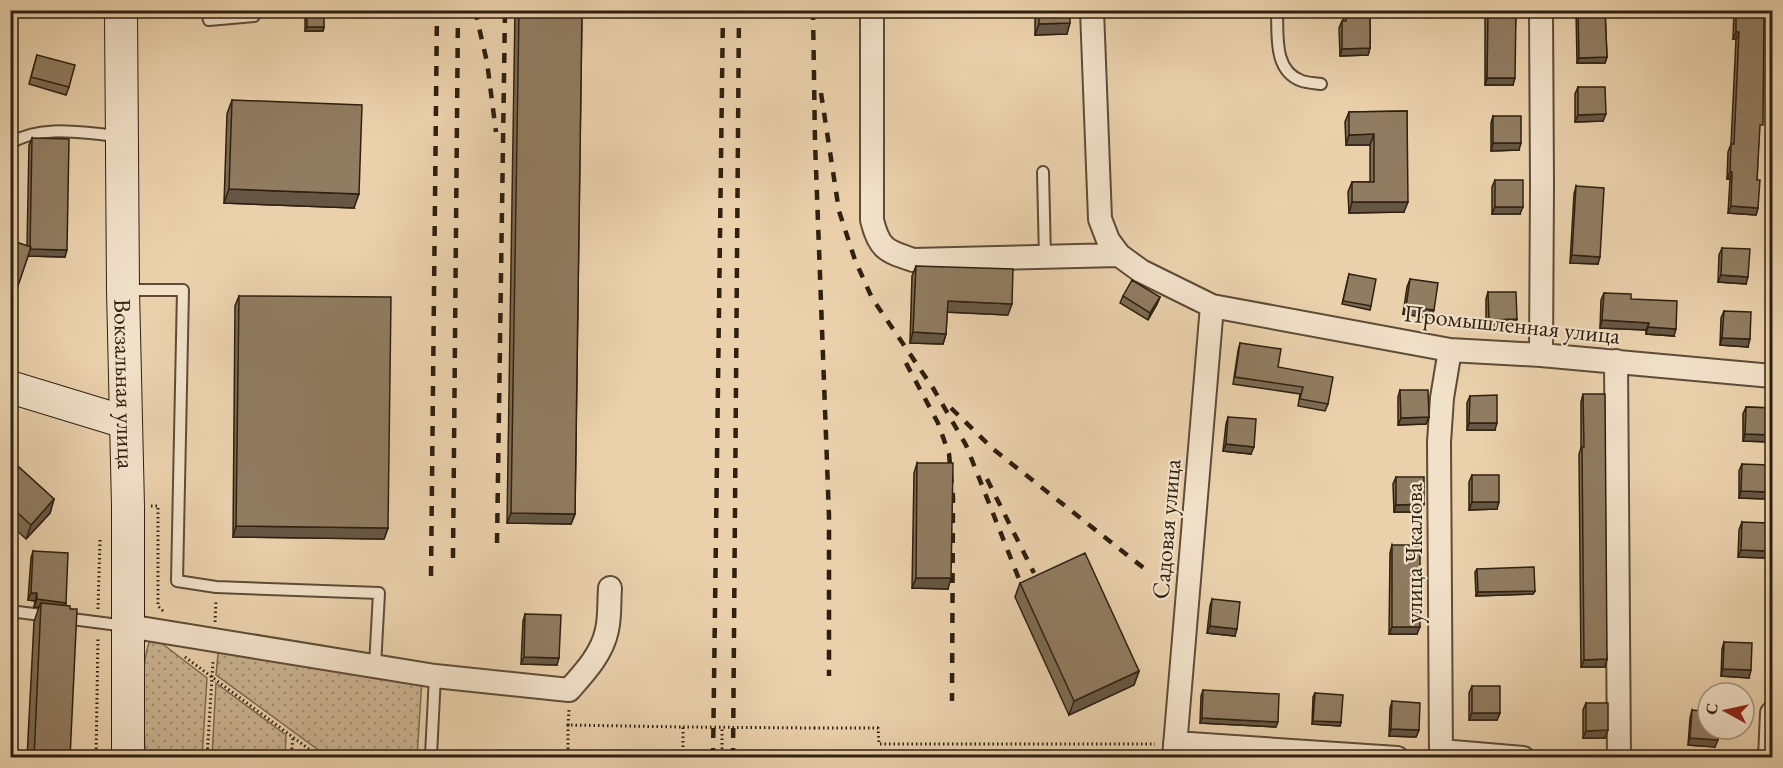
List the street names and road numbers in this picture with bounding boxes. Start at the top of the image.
street label: Промышленная улица [1402,297,1622,351]
street label: Вокзальная улица [108,298,143,470]
street label: Садовая улица [1144,457,1188,600]
street label: улица Чкалова [1398,482,1429,623]

